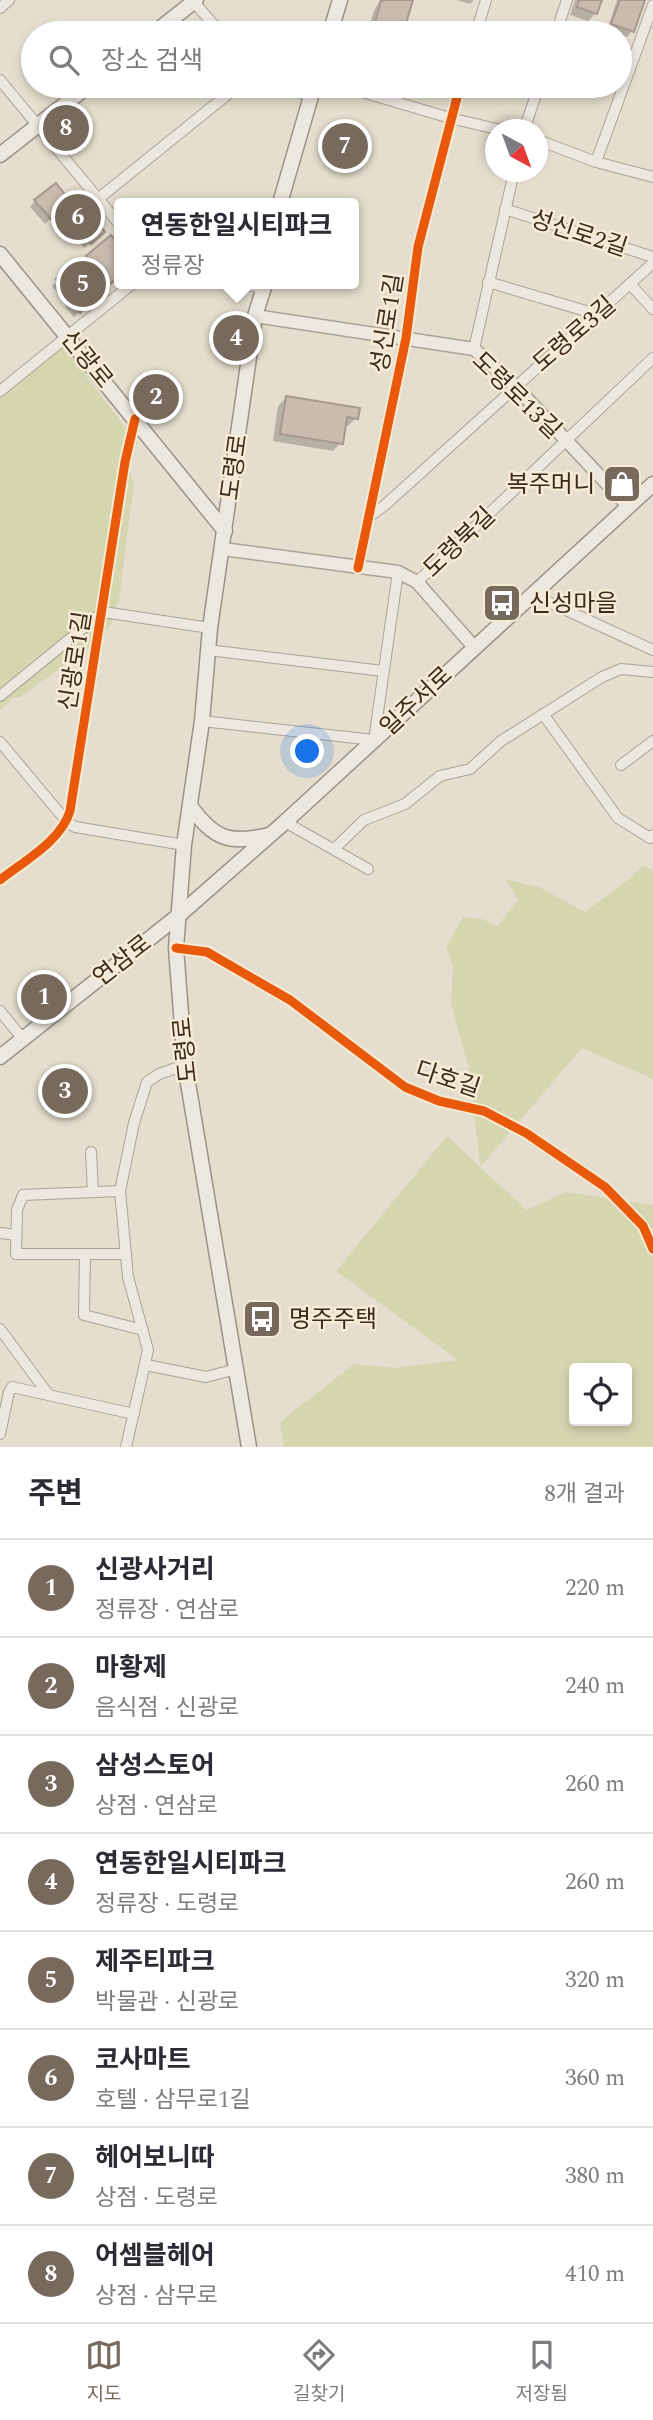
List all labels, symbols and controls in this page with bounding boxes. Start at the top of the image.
search box [21,21,632,98]
icon: search [45,41,83,79]
text: 장소 검색 [101,41,203,81]
pin: 8 [43,102,89,154]
north arrow [485,119,548,182]
pin: 7 [322,120,368,172]
pin: 6 [55,191,101,243]
popup [114,198,359,289]
street label: 성신로2길 [525,201,632,267]
text: 연동한일시티파크 [141,206,332,246]
text: 정류장 [141,249,204,284]
pin: 5 [60,258,106,310]
street label: 성신로1길 [362,271,414,376]
street label: 도령로3길 [525,288,624,381]
pin: 4 [213,312,259,364]
street label: 신광로 [51,323,121,397]
street label: 도령로13길 [463,344,569,448]
pin: 2 [133,371,179,423]
street label: 도령로 [213,432,257,502]
shop icon: 복주머니 [601,463,643,505]
place label: 복주머니 [507,467,595,503]
street label: 도령북길 [415,499,504,586]
bus stop icon: 신성마을 [481,582,523,624]
place label: 신성마을 [529,586,617,622]
street label: 신광로1길 [50,609,102,714]
street label: 일주서로 [372,658,461,745]
your location [290,734,324,768]
street label: 연삼로 [85,926,160,995]
pin: 1 [21,971,67,1023]
street label: 도령로 [165,1015,207,1085]
street label: 다호길 [411,1053,485,1107]
pin: 3 [42,1065,88,1117]
bus stop icon: 명주주택 [241,1298,283,1340]
place label: 명주주택 [289,1302,377,1338]
map controls [569,1363,632,1426]
button: locate [569,1363,632,1426]
text: 주변 [28,1471,83,1517]
text: 8개 결과 [544,1477,625,1512]
text: 신광사거리 [95,1550,215,1590]
text: 1 [45,1571,57,1606]
text: 220 m [565,1571,625,1606]
text: 정류장 · 연삼로 [95,1593,239,1628]
text: 마황제 [95,1648,167,1688]
text: 2 [45,1669,57,1704]
text: 240 m [565,1669,625,1704]
text: 음식점 · 신광로 [95,1691,239,1726]
text: 삼성스토어 [95,1746,215,1786]
text: 3 [45,1767,57,1802]
text: 260 m [565,1767,625,1802]
text: 상점 · 연삼로 [95,1789,218,1824]
text: 연동한일시티파크 [95,1844,286,1884]
text: 4 [45,1865,57,1900]
text: 260 m [565,1865,625,1900]
text: 정류장 · 도령로 [95,1887,239,1922]
text: 제주티파크 [95,1942,215,1982]
text: 5 [45,1963,57,1998]
text: 320 m [565,1963,625,1998]
text: 박물관 · 신광로 [95,1985,239,2020]
text: 코사마트 [95,2040,191,2080]
text: 6 [45,2061,57,2096]
text: 360 m [565,2061,625,2096]
text: 호텔 · 삼무로1길 [95,2083,251,2118]
text: 헤어보니따 [95,2138,215,2178]
text: 7 [45,2159,57,2194]
text: 380 m [565,2159,625,2194]
text: 상점 · 도령로 [95,2181,218,2216]
text: 어셈블헤어 [95,2236,215,2276]
text: 8 [45,2257,57,2292]
text: 410 m [565,2257,625,2292]
text: 상점 · 삼무로 [95,2279,218,2314]
tab: 지도 [85,2336,123,2409]
tab: 길찾기 [293,2336,346,2409]
tab: 저장됨 [516,2336,568,2409]

